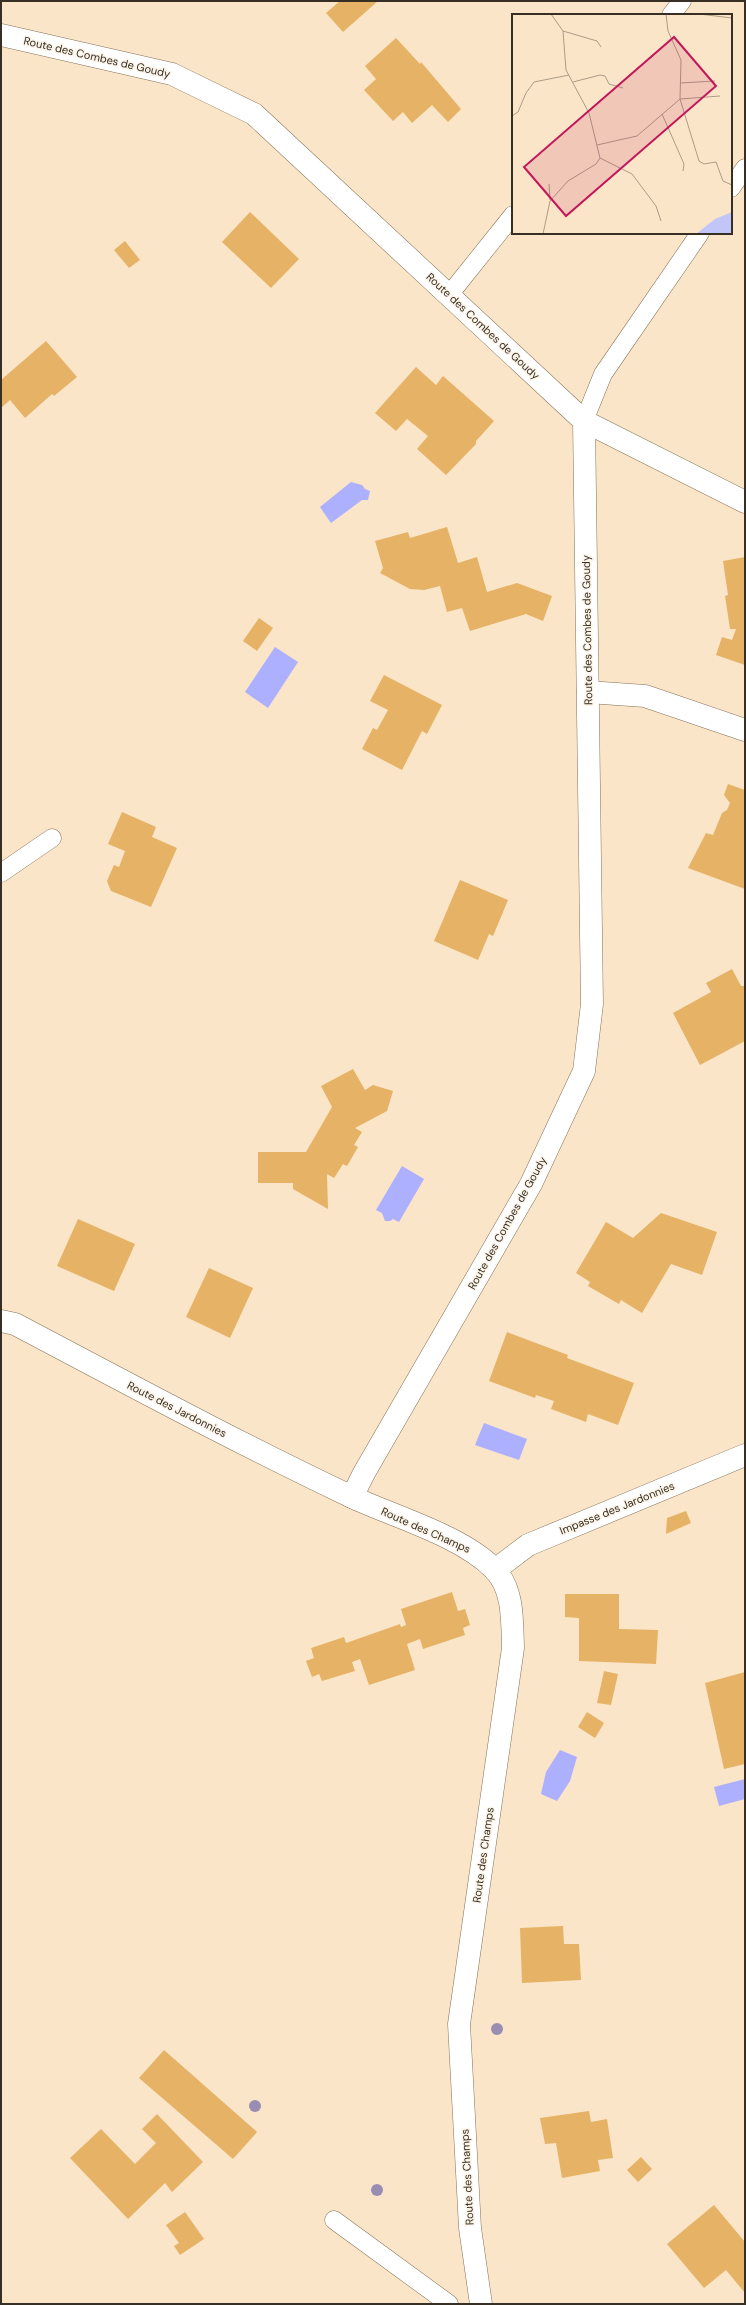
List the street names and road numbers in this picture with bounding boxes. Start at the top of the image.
street label: Route des Combes de Goudy [22,33,172,81]
street label: Route des Combes de Goudy [423,270,543,382]
street label: Route des Combes de Goudy [579,555,595,705]
street label: Route des Combes de Goudy [465,1154,549,1292]
street label: Route des Jardonnies [125,1378,229,1440]
street label: Impasse des Jardonnies [557,1478,677,1538]
street label: Route des Champs [379,1504,473,1556]
street label: Route des Champs [469,1806,497,1904]
street label: Route des Champs [457,2129,477,2225]

